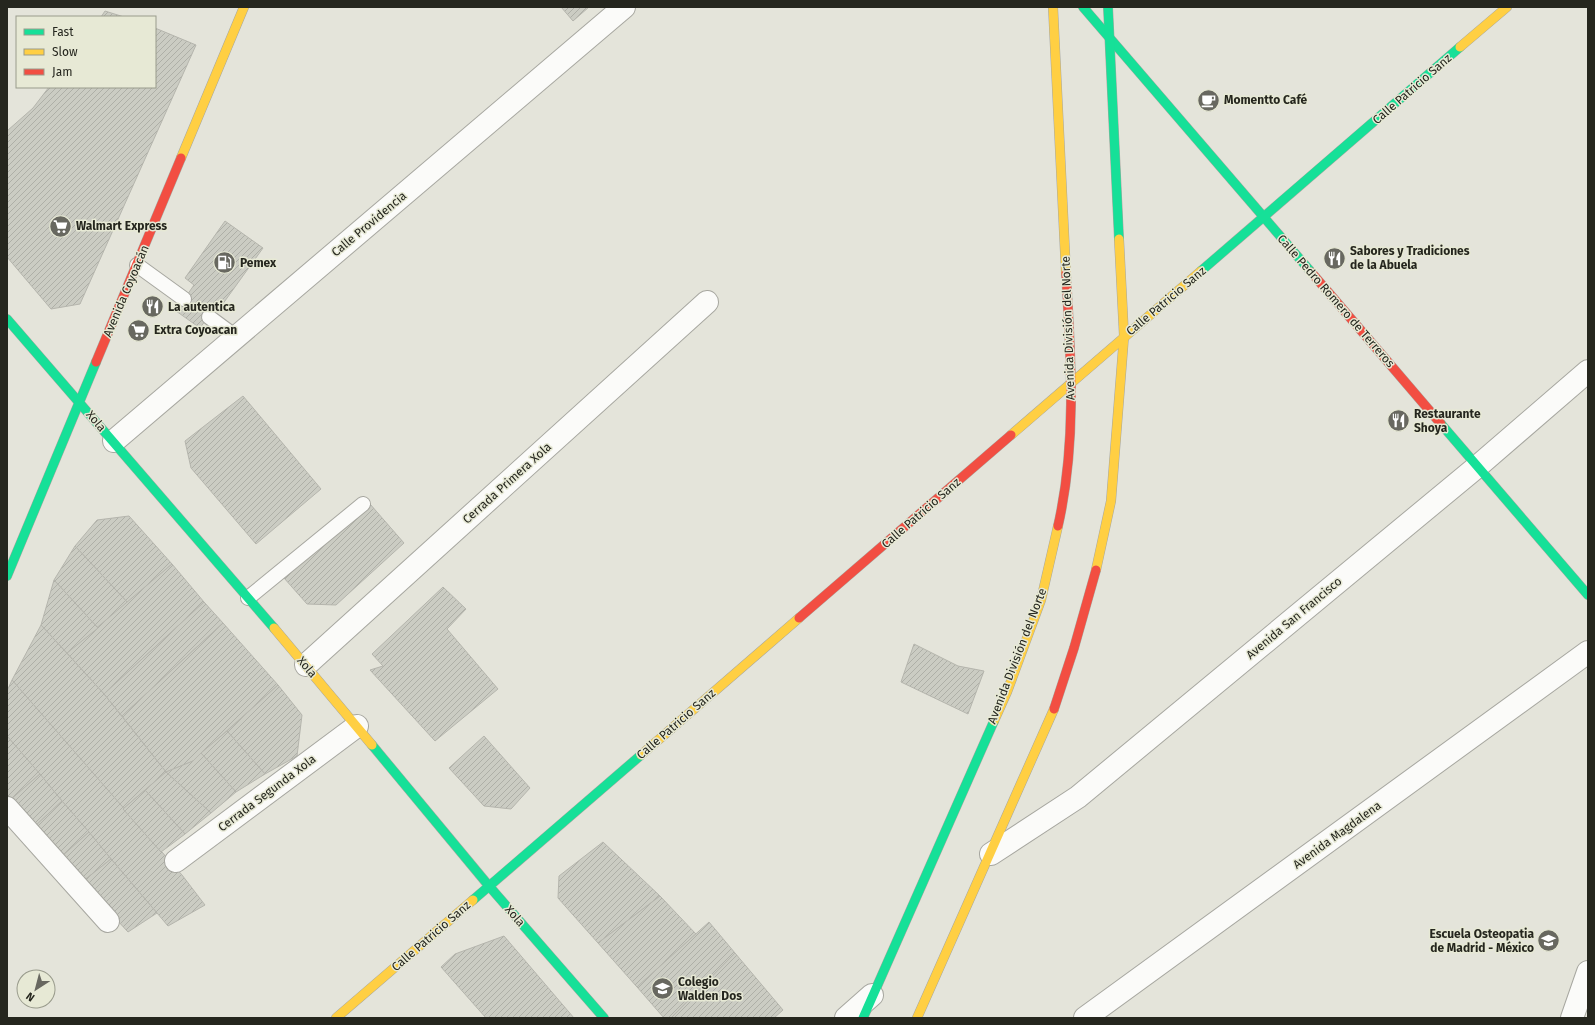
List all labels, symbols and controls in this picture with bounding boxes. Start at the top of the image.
legend [16,16,156,88]
text: Fast [52,25,74,39]
text: Slow [52,45,78,59]
street label: Calle Patricio Sanz [1370,51,1454,127]
text: Jam [52,65,72,79]
cafe icon: Momentto Café [1195,87,1221,113]
place label: Momentto Café [1224,93,1308,107]
street label: Calle Providencia [329,189,409,259]
supermarket icon: Walmart Express [47,213,73,239]
place label: Walmart Express [76,219,167,233]
street label: Calle Pedro Romero de Terreros [1275,232,1398,370]
street label: Avenida Coyoacán [100,243,152,339]
place label: Sabores y Tradiciones de la Abuela [1350,244,1470,272]
restaurant icon: Sabores y Tradiciones de la Abuela [1321,245,1347,271]
fuel station icon: Pemex [211,250,237,276]
place label: Pemex [240,256,277,270]
street label: Avenida División del Norte [1058,256,1078,400]
street label: Calle Patricio Sanz [1123,264,1209,338]
restaurant icon: La autentica [139,294,165,320]
place label: La autentica [168,300,236,314]
supermarket icon: Extra Coyoacan [126,317,152,343]
place label: Extra Coyoacan [154,323,237,337]
place label: Restaurante Shoya [1414,407,1481,435]
street label: Xola [83,408,109,434]
restaurant icon: Restaurante Shoya [1385,408,1411,434]
street label: Cerrada Primera Xola [460,440,554,526]
street label: Calle Patricio Sanz [879,475,963,551]
street label: Avenida San Francisco [1243,574,1345,662]
street label: Avenida División del Norte [985,586,1049,726]
street label: Xola [294,654,320,680]
street label: Calle Patricio Sanz [634,686,718,762]
street label: Cerrada Segunda Xola [215,752,319,834]
street label: Avenida Magdalena [1290,798,1384,872]
street label: Calle Patricio Sanz [389,898,473,974]
street label: Xola [502,903,528,929]
place label: Escuela Osteopatia de Madrid - México [1430,927,1534,955]
school or university icon: Escuela Osteopatia de Madrid - México [1536,928,1562,954]
north arrow [16,969,56,1009]
place label: Colegio Walden Dos [678,975,742,1003]
school or university icon: Colegio Walden Dos [650,976,676,1002]
text: N [24,989,37,1004]

